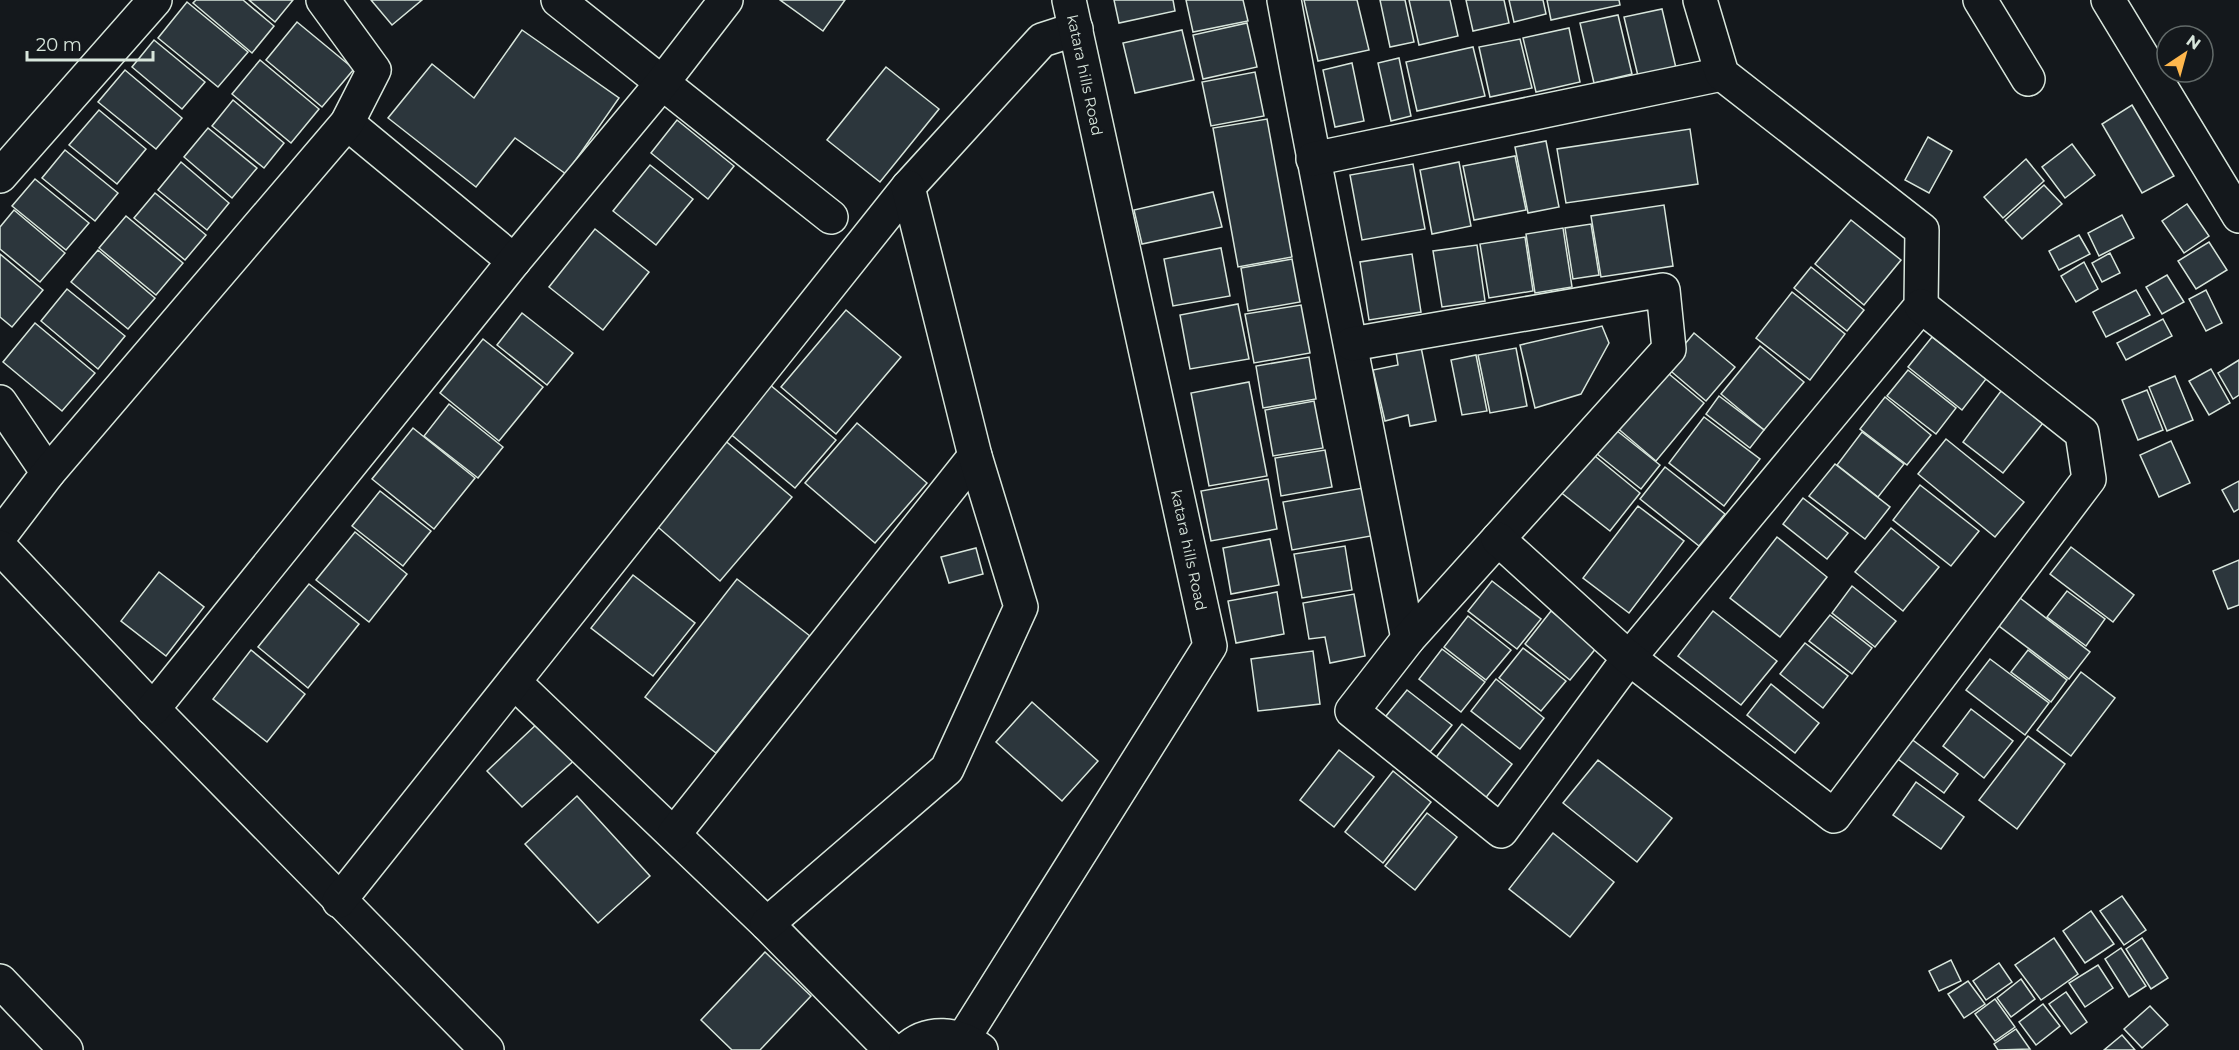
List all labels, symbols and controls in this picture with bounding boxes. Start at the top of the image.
street label: katara hills Road [1063,13,1107,137]
scale bar [27,24,153,62]
north arrow [2155,24,2215,84]
text: N [2183,31,2204,54]
text: 20 m [36,34,82,56]
street label: katara hills Road [1167,488,1211,612]

